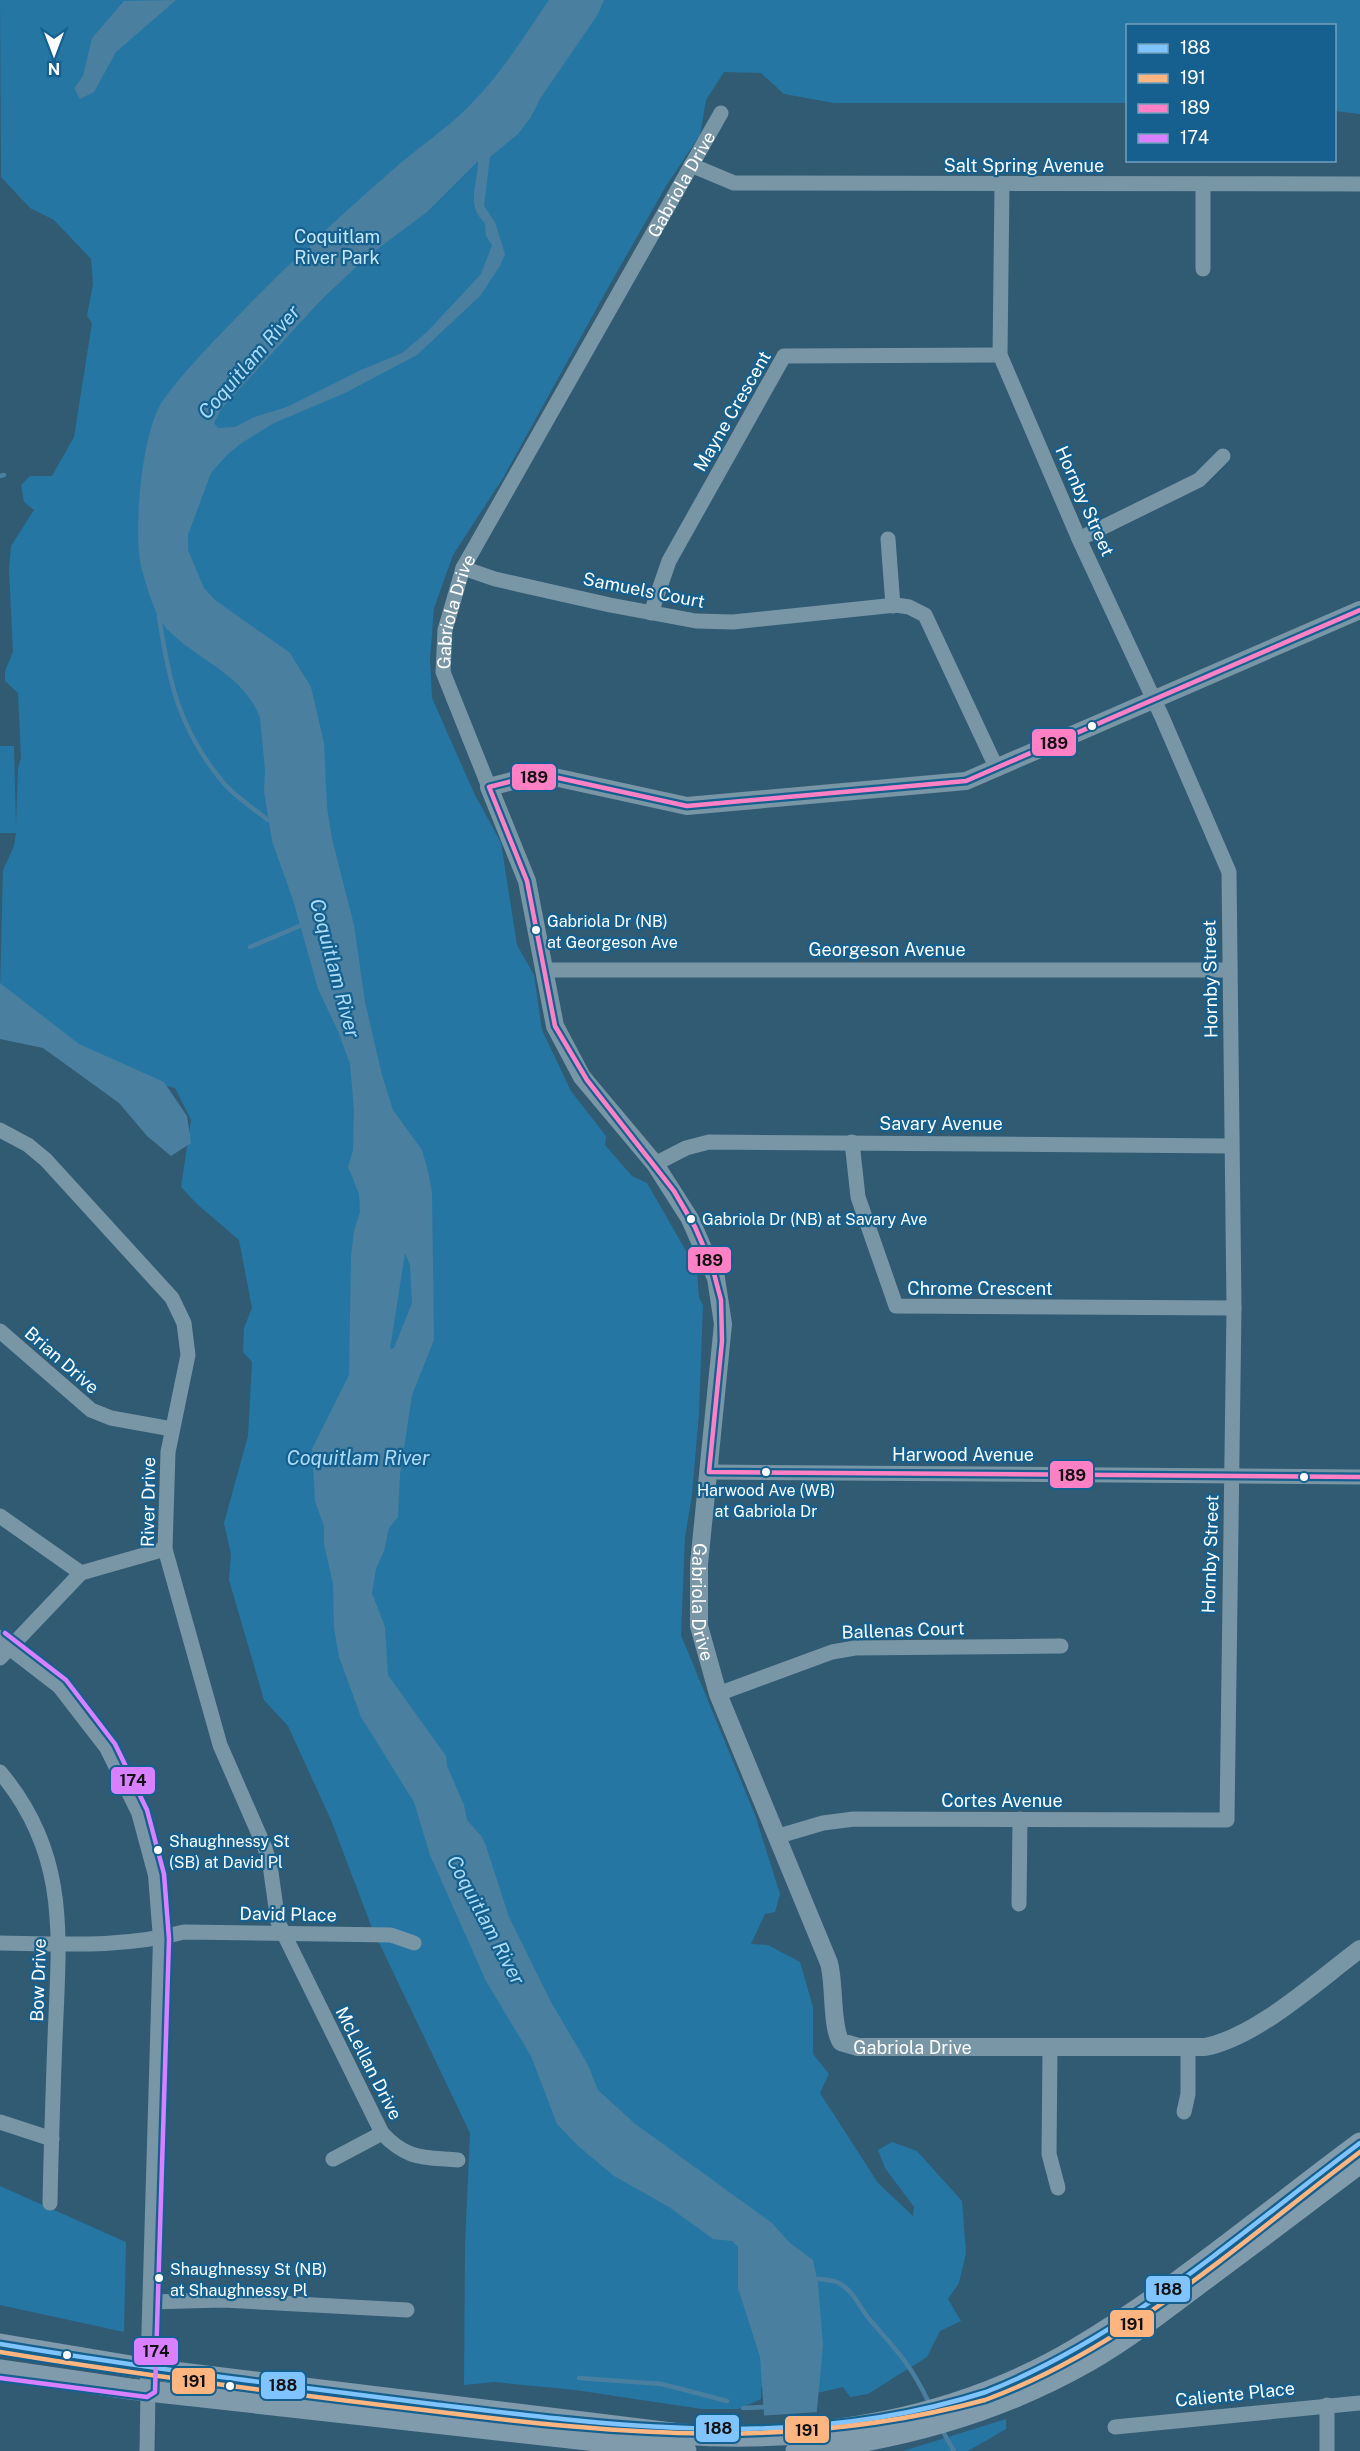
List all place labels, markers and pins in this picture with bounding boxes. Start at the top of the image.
unlabelled marker [1086,720,1098,732]
place label: Gabriola Dr (NB) at Georgeson Ave [547,912,678,952]
marker: Gabriola Dr (NB) at Georgeson Ave [530,924,542,936]
place label: Gabriola Dr (NB) at Savary Ave [702,1210,927,1229]
marker: Gabriola Dr (NB) at Savary Ave [685,1213,697,1225]
marker: Harwood Ave (WB) at Gabriola Dr [760,1466,772,1478]
unlabelled marker [1298,1471,1310,1483]
place label: Harwood Ave (WB) at Gabriola Dr [697,1481,835,1521]
place label: Shaughnessy St (SB) at David Pl [169,1832,290,1872]
marker: Shaughnessy St (SB) at David Pl [152,1844,164,1856]
place label: Shaughnessy St (NB) at Shaughnessy Pl [170,2260,327,2300]
marker: Shaughnessy St (NB) at Shaughnessy Pl [153,2272,165,2284]
unlabelled marker [61,2349,73,2361]
unlabelled marker [224,2380,236,2392]

